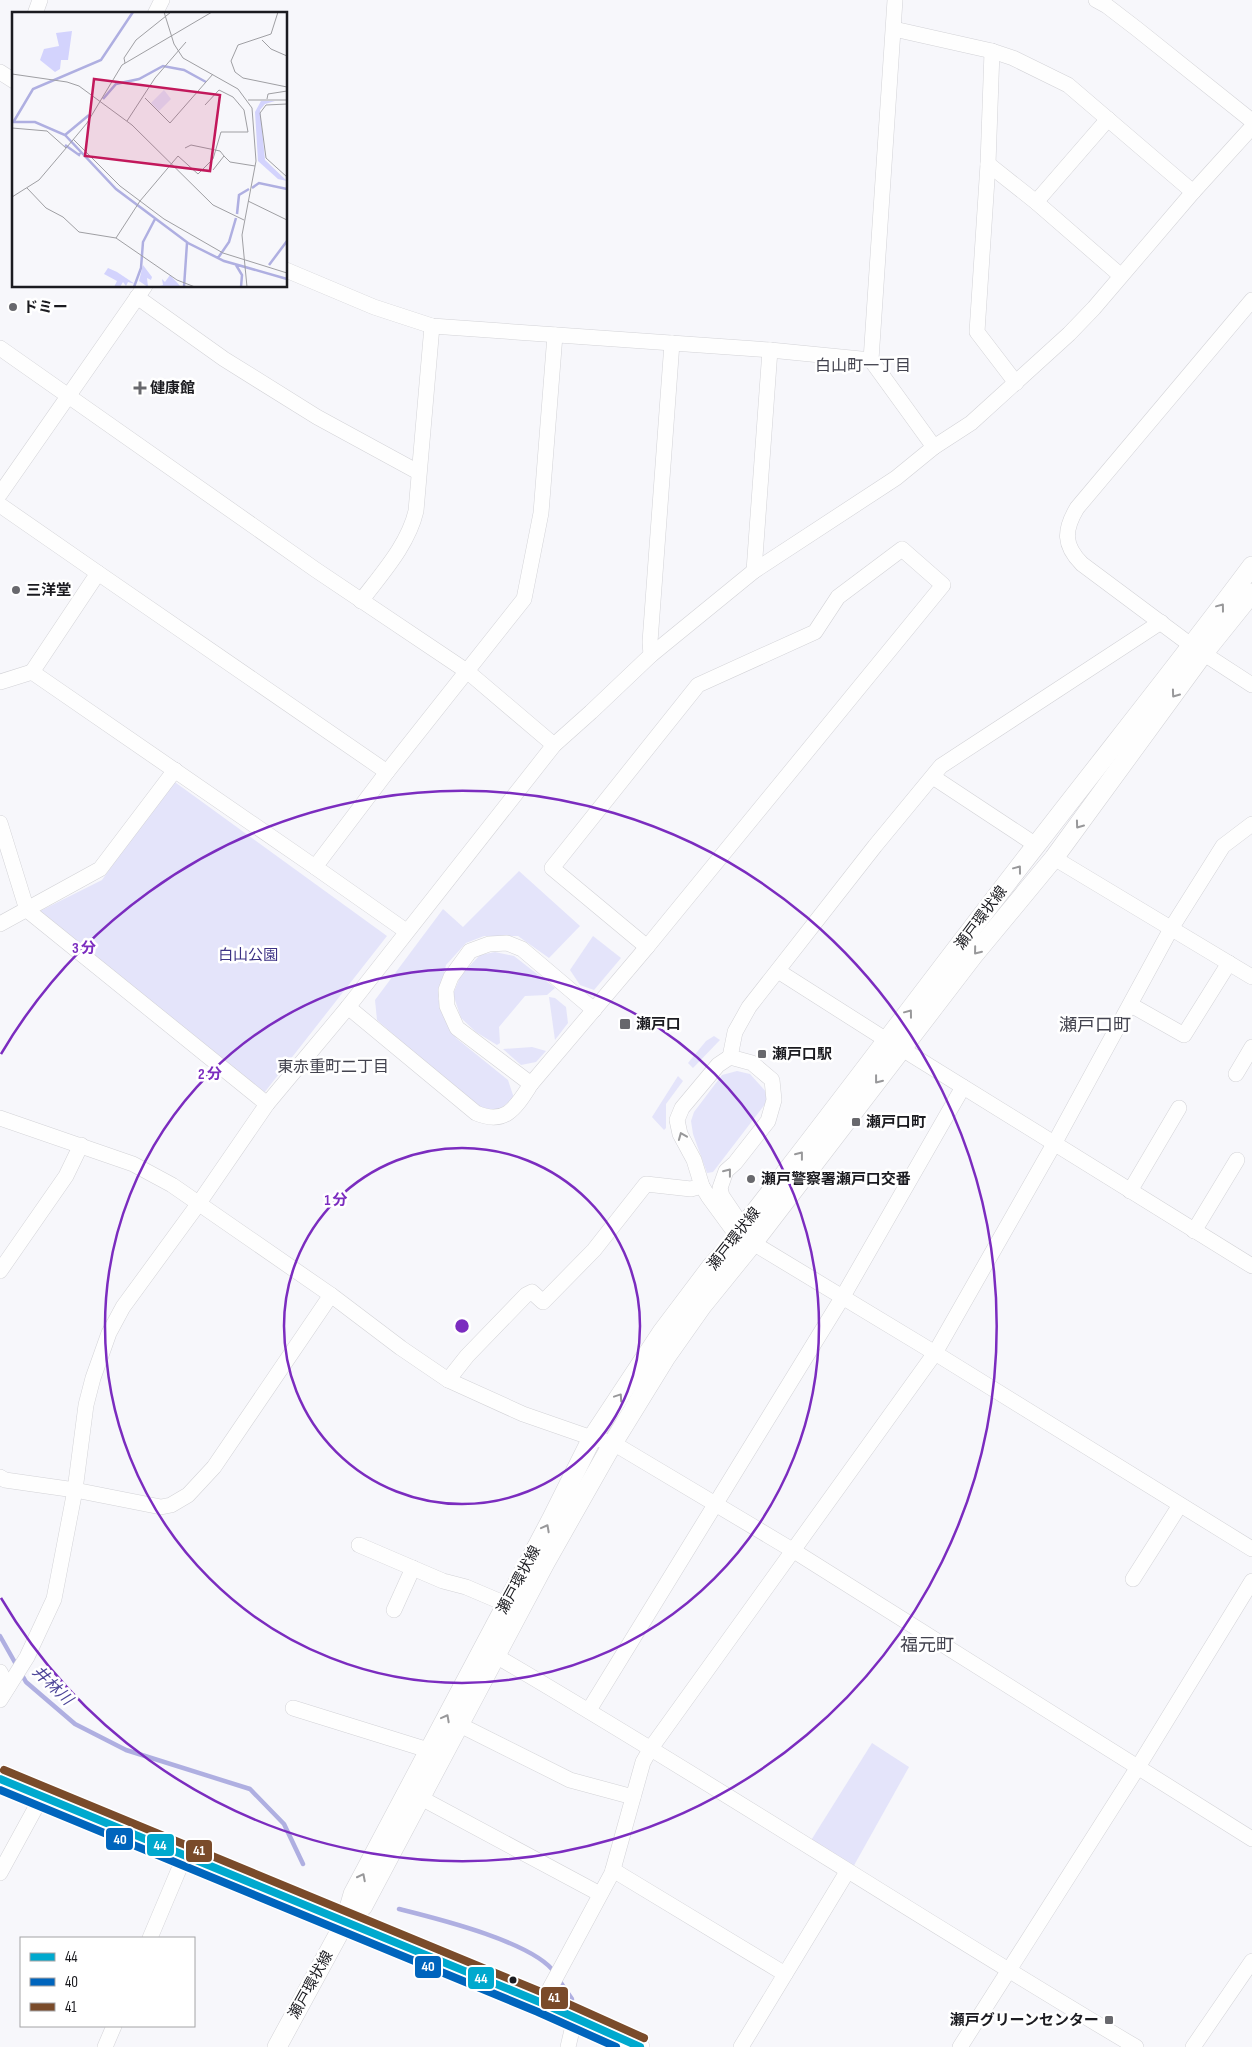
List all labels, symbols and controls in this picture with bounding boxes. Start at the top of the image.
inset map [12,12,288,288]
place label: ドミー [23,298,68,317]
marker: ドミー [7,301,19,313]
district label: 白山町一丁目 [815,357,911,376]
place label: 健康館 [150,379,195,398]
marker: 健康館 [134,382,146,394]
place label: 三洋堂 [26,581,71,600]
marker: 三洋堂 [10,584,22,596]
one-way arrow [1216,604,1224,613]
one-way arrow [1171,688,1181,697]
one-way arrow [1076,819,1084,828]
one-way arrow [1012,865,1021,875]
street label: 瀬戸環状線 [951,882,1011,954]
text: 3 分 [72,939,96,958]
one-way arrow [974,945,982,954]
park label: 白山公園 [218,946,278,965]
one-way arrow [904,1010,912,1019]
place label: 瀬戸口 [636,1015,681,1034]
district label: 瀬戸口町 [1059,1015,1131,1036]
marker: 瀬戸口 [618,1017,632,1031]
place label: 瀬戸口駅 [772,1045,832,1064]
marker: 瀬戸口駅 [756,1048,768,1060]
district label: 東赤重町二丁目 [277,1058,389,1077]
text: 2 分 [198,1065,222,1084]
one-way arrow [875,1074,883,1083]
place label: 瀬戸口町 [866,1113,926,1132]
marker: 瀬戸口町 [850,1116,862,1128]
one-way arrow [677,1132,688,1141]
one-way arrow [794,1152,802,1161]
one-way arrow [722,1168,731,1177]
place label: 瀬戸警察署瀬戸口交番 [761,1170,911,1189]
marker: 瀬戸警察署瀬戸口交番 [745,1173,757,1185]
text: 1 分 [324,1191,348,1210]
street label: 瀬戸環状線 [703,1204,765,1274]
centre of rings [453,1317,471,1335]
one-way arrow [613,1394,622,1403]
one-way arrow [540,1524,550,1533]
street label: 瀬戸環状線 [493,1542,545,1618]
district label: 福元町 [900,1635,954,1656]
water label: 井林川 [28,1662,77,1711]
one-way arrow [440,1714,450,1723]
line badge: 40 [105,1827,134,1851]
text: 40 [113,1831,127,1848]
line badge: 44 [146,1833,175,1857]
text: 44 [153,1837,167,1854]
line badge: 41 [185,1839,213,1863]
text: 41 [193,1842,206,1859]
one-way arrow [356,1873,366,1882]
legend [20,1937,195,2027]
text: 44 [65,1948,78,1967]
street label: 瀬戸環状線 [285,1948,337,2022]
line badge: 40 [414,1955,442,1979]
text: 40 [421,1958,435,1975]
line badge: 44 [467,1966,495,1990]
text: 44 [474,1970,488,1987]
text: 40 [65,1973,78,1992]
unlabelled marker [508,1975,518,1985]
line badge: 41 [540,1986,569,2010]
text: 41 [548,1989,561,2006]
text: 41 [65,1998,77,2017]
place label: 瀬戸グリーンセンター [950,2011,1099,2030]
marker: 瀬戸グリーンセンター [1103,2014,1115,2026]

